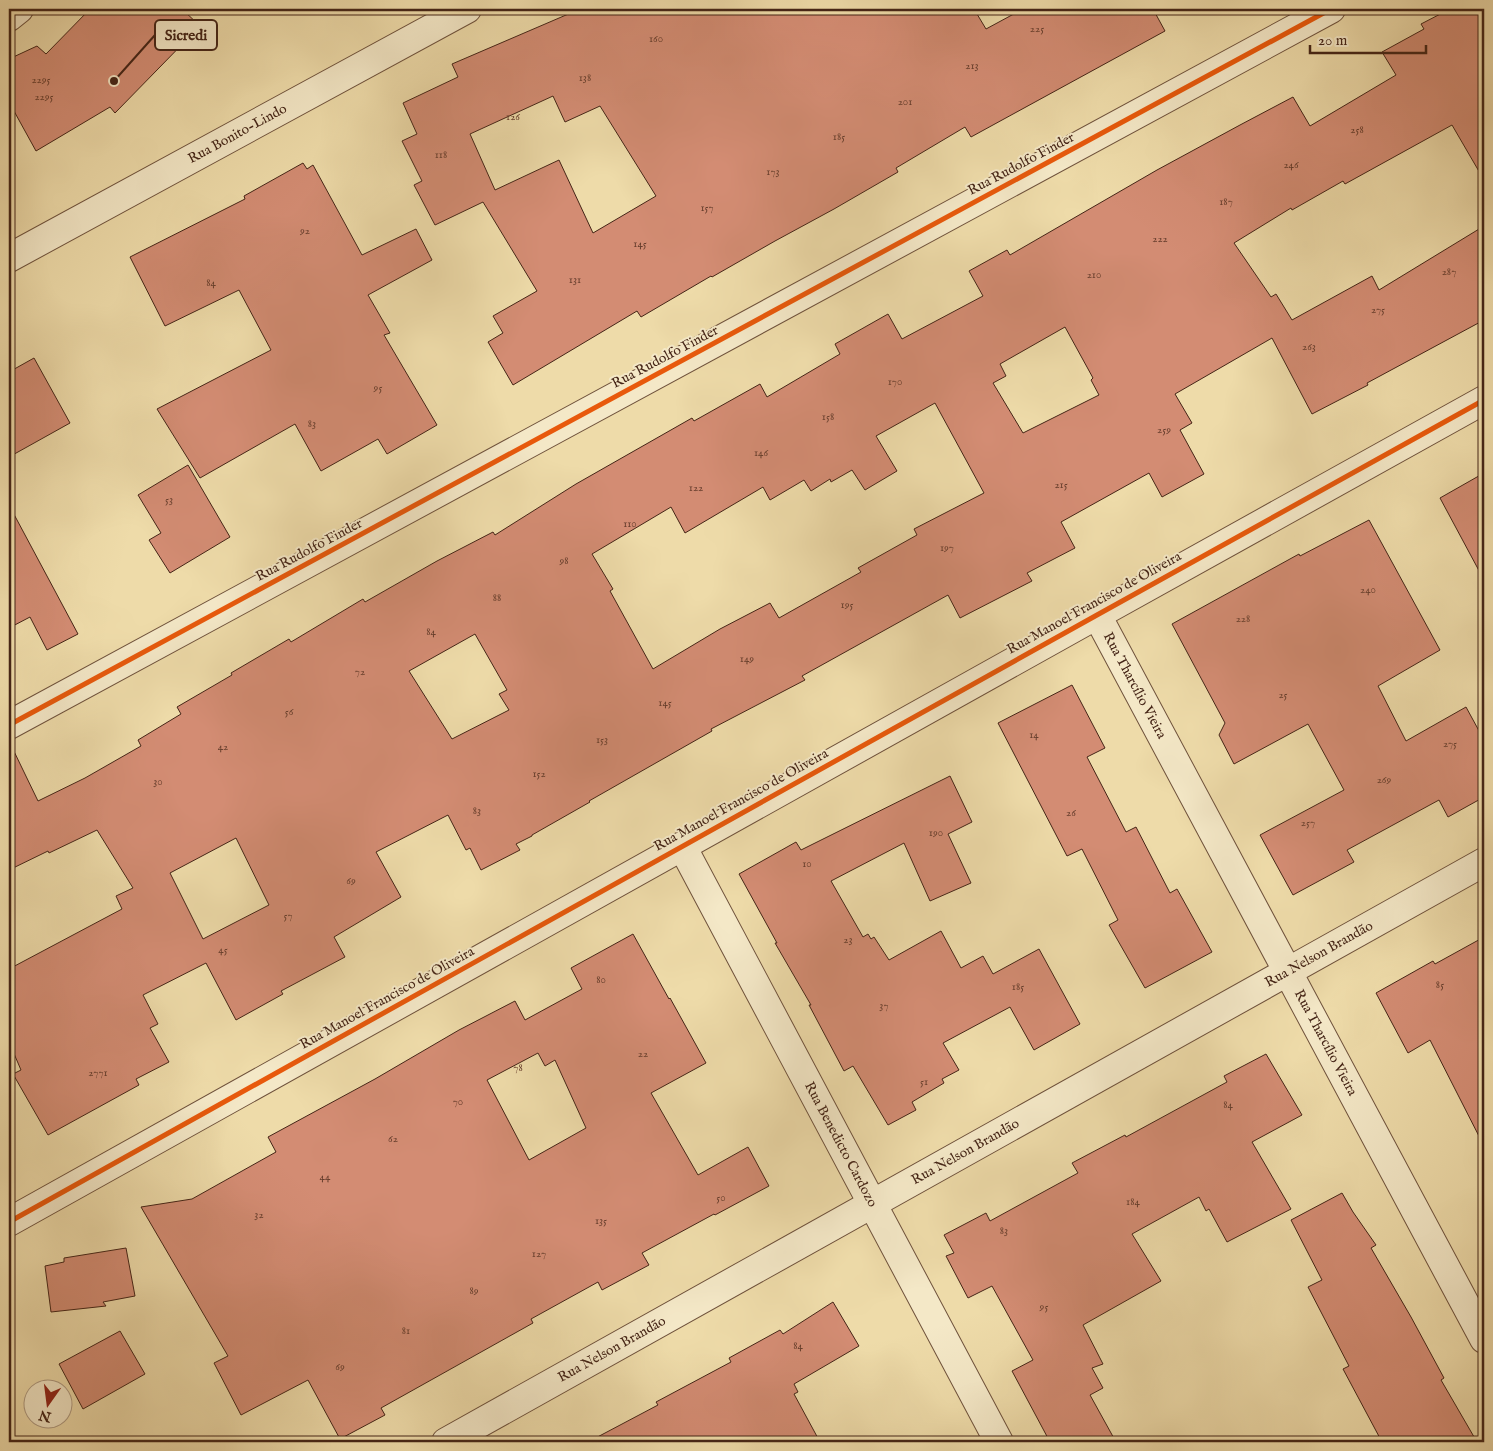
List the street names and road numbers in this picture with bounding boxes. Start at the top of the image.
street label: Rua Bonito-Lindo [185,99,290,168]
street label: Rua Rudolfo Finder [965,128,1077,200]
street label: Rua Rudolfo Finder [609,321,721,393]
street label: Rua Rudolfo Finder [253,514,365,586]
street label: Rua Manoel Francisco de Oliveira [1004,547,1185,659]
street label: Rua Tharcílio Vieira [1099,629,1171,743]
street label: Rua Manoel Francisco de Oliveira [651,744,832,856]
street label: Rua Nelson Brandão [1262,917,1377,992]
street label: Rua Manoel Francisco de Oliveira [297,942,478,1054]
street label: Rua Tharcílio Vieira [1290,986,1362,1100]
street label: Rua Benedicto Cardozo [800,1079,882,1211]
street label: Rua Nelson Brandão [908,1114,1023,1189]
street label: Rua Nelson Brandão [555,1312,669,1387]

